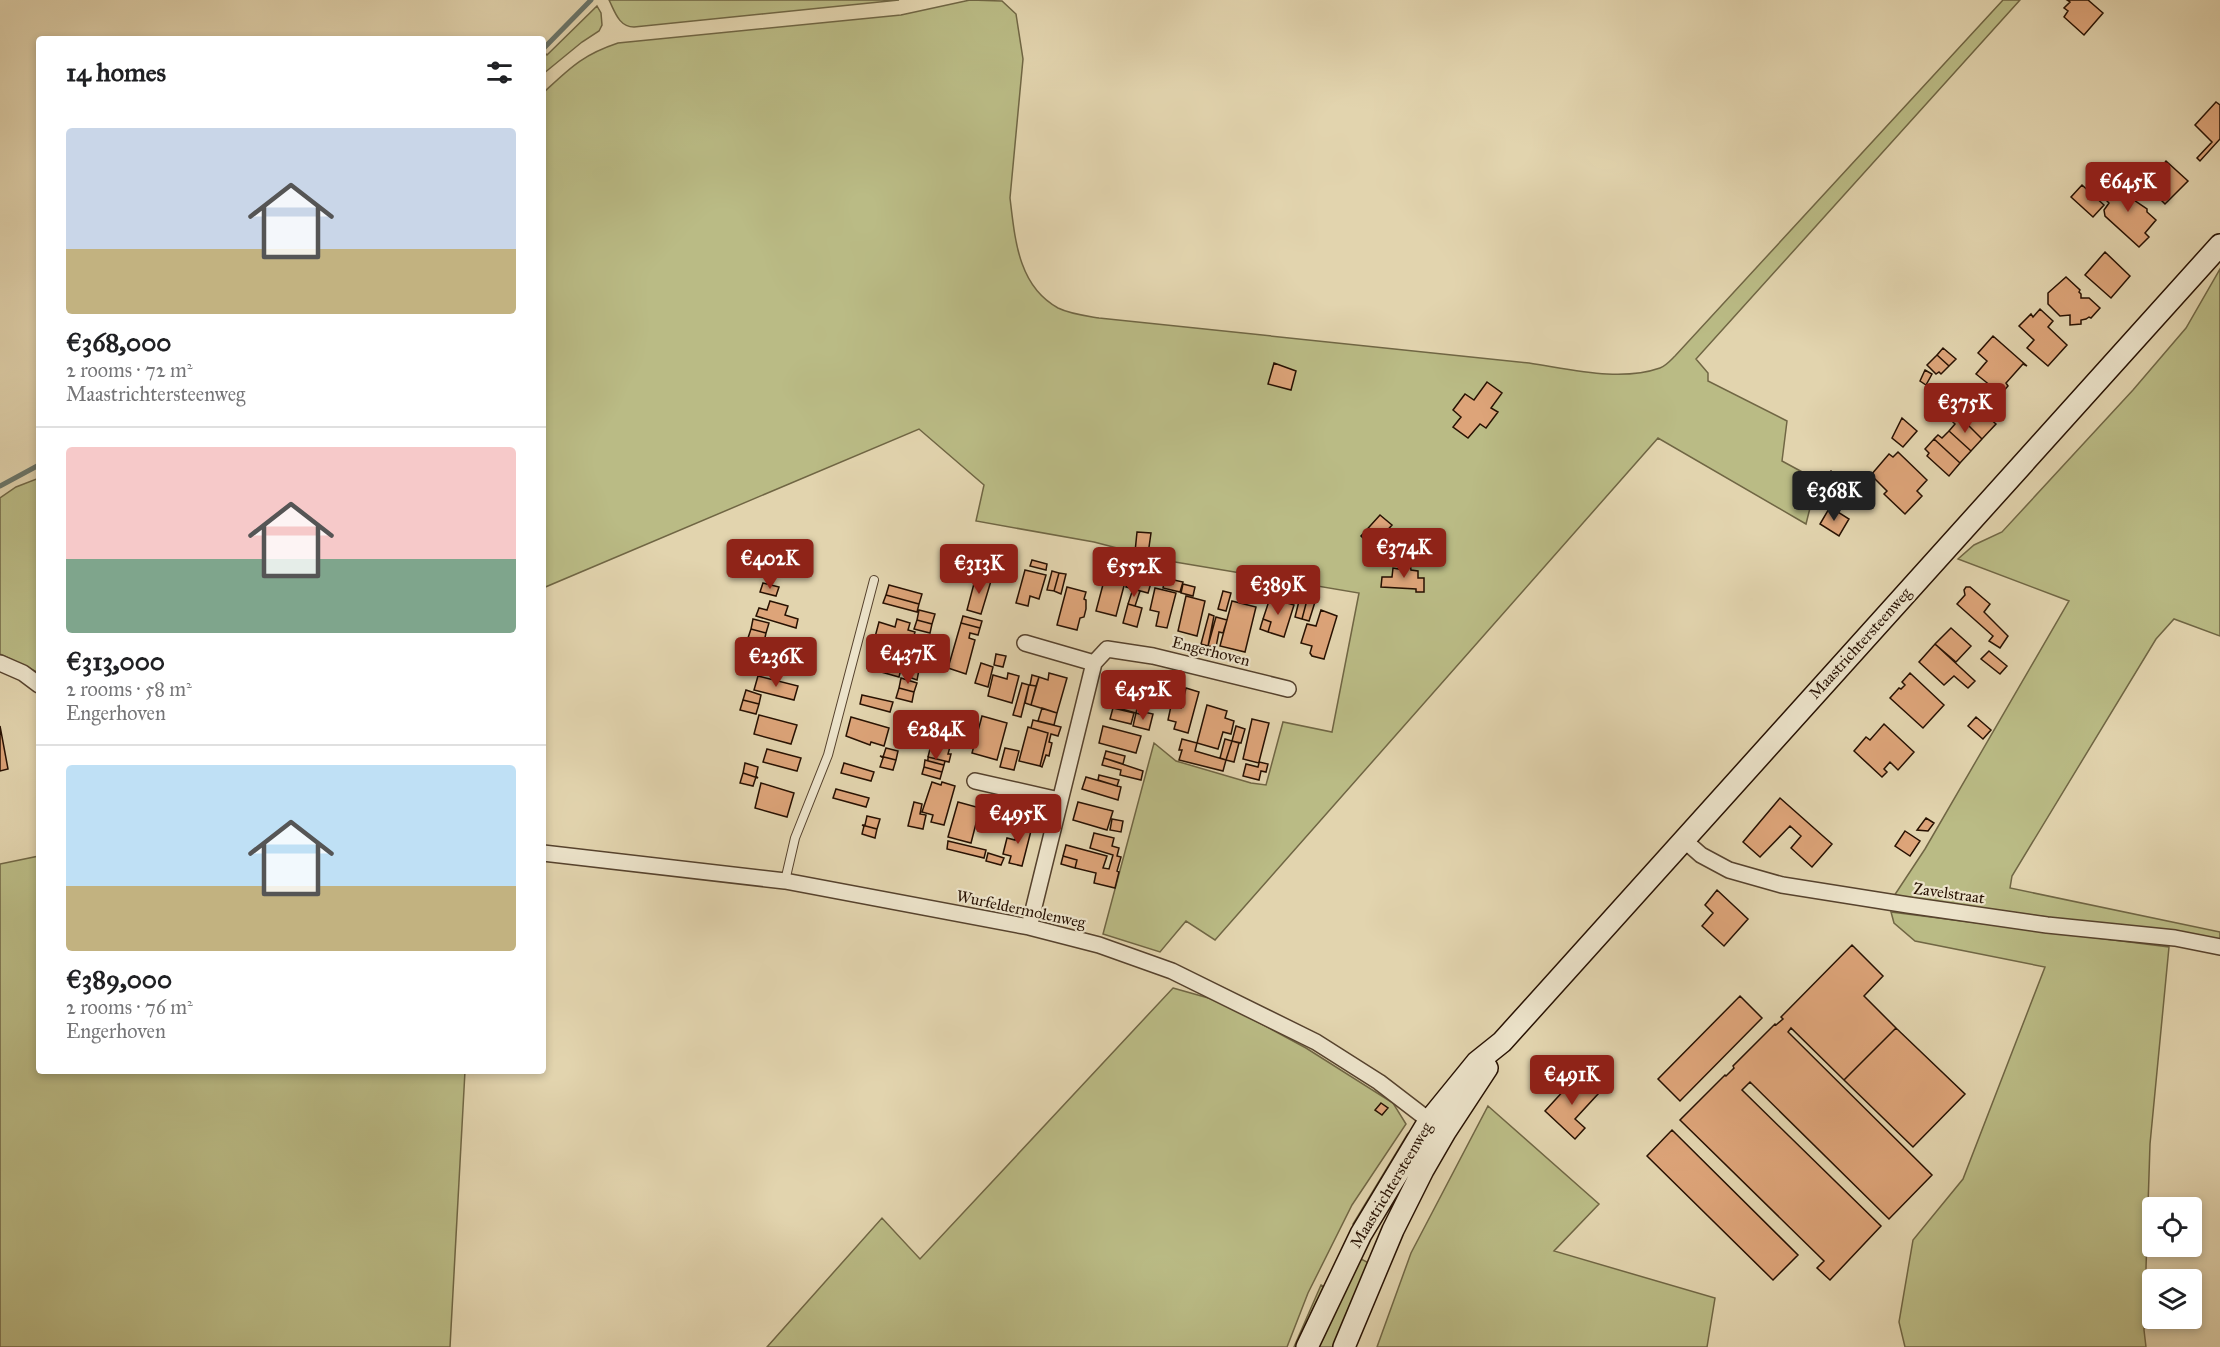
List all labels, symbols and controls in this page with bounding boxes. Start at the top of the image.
text: 14 homes [66,56,166,88]
icon: filters [483,56,516,89]
pin: €645K [2086,162,2170,213]
icon: home [237,167,345,275]
text: €645K [2099,169,2157,193]
text: €368,000 [66,326,171,358]
text: 2 rooms · 72 m² [66,358,193,382]
text: Maastrichtersteenweg [66,382,245,406]
pin: €375K [1923,383,2007,434]
text: €375K [1938,390,1992,414]
pin: €368K [1792,471,1876,522]
text: €368K [1806,478,1862,502]
icon: home [237,486,345,594]
pin: €374K [1362,528,1446,579]
text: €374K [1376,535,1432,559]
pin: €402K [728,539,812,590]
pin: €313K [937,544,1021,595]
text: €402K [741,546,799,570]
pin: €552K [1092,547,1176,598]
text: €313K [954,551,1004,575]
text: €552K [1107,554,1161,578]
pin: €389K [1236,565,1320,616]
text: €389K [1250,572,1306,596]
street label: Maastrichtersteenweg [1805,583,1916,703]
street label: Engerhoven [1170,632,1252,671]
pin: €437K [866,634,950,685]
pin: €236K [734,637,818,688]
text: €437K [880,641,936,665]
text: €236K [749,644,803,668]
text: €313,000 [66,645,165,677]
pin: €452K [1101,670,1185,721]
text: 2 rooms · 58 m² [66,677,192,701]
text: €452K [1115,677,1171,701]
text: Engerhoven [66,701,166,725]
pin: €284K [894,710,978,761]
text: €284K [907,717,965,741]
pin: €495K [976,794,1060,845]
text: €495K [989,801,1047,825]
icon: home [237,804,345,912]
street label: Zavelstraat [1912,879,1986,907]
street label: Wurfeldermolenweg [954,886,1088,933]
text: €389,000 [66,963,172,995]
text: 2 rooms · 76 m² [66,995,193,1019]
text: Engerhoven [66,1019,166,1043]
pin: €491K [1530,1055,1614,1106]
text: €491K [1544,1062,1600,1086]
street label: Maastrichtersteenweg [1346,1118,1437,1252]
map controls [2142,1197,2202,1329]
button: locate [2142,1197,2202,1257]
button: layers [2142,1269,2202,1329]

